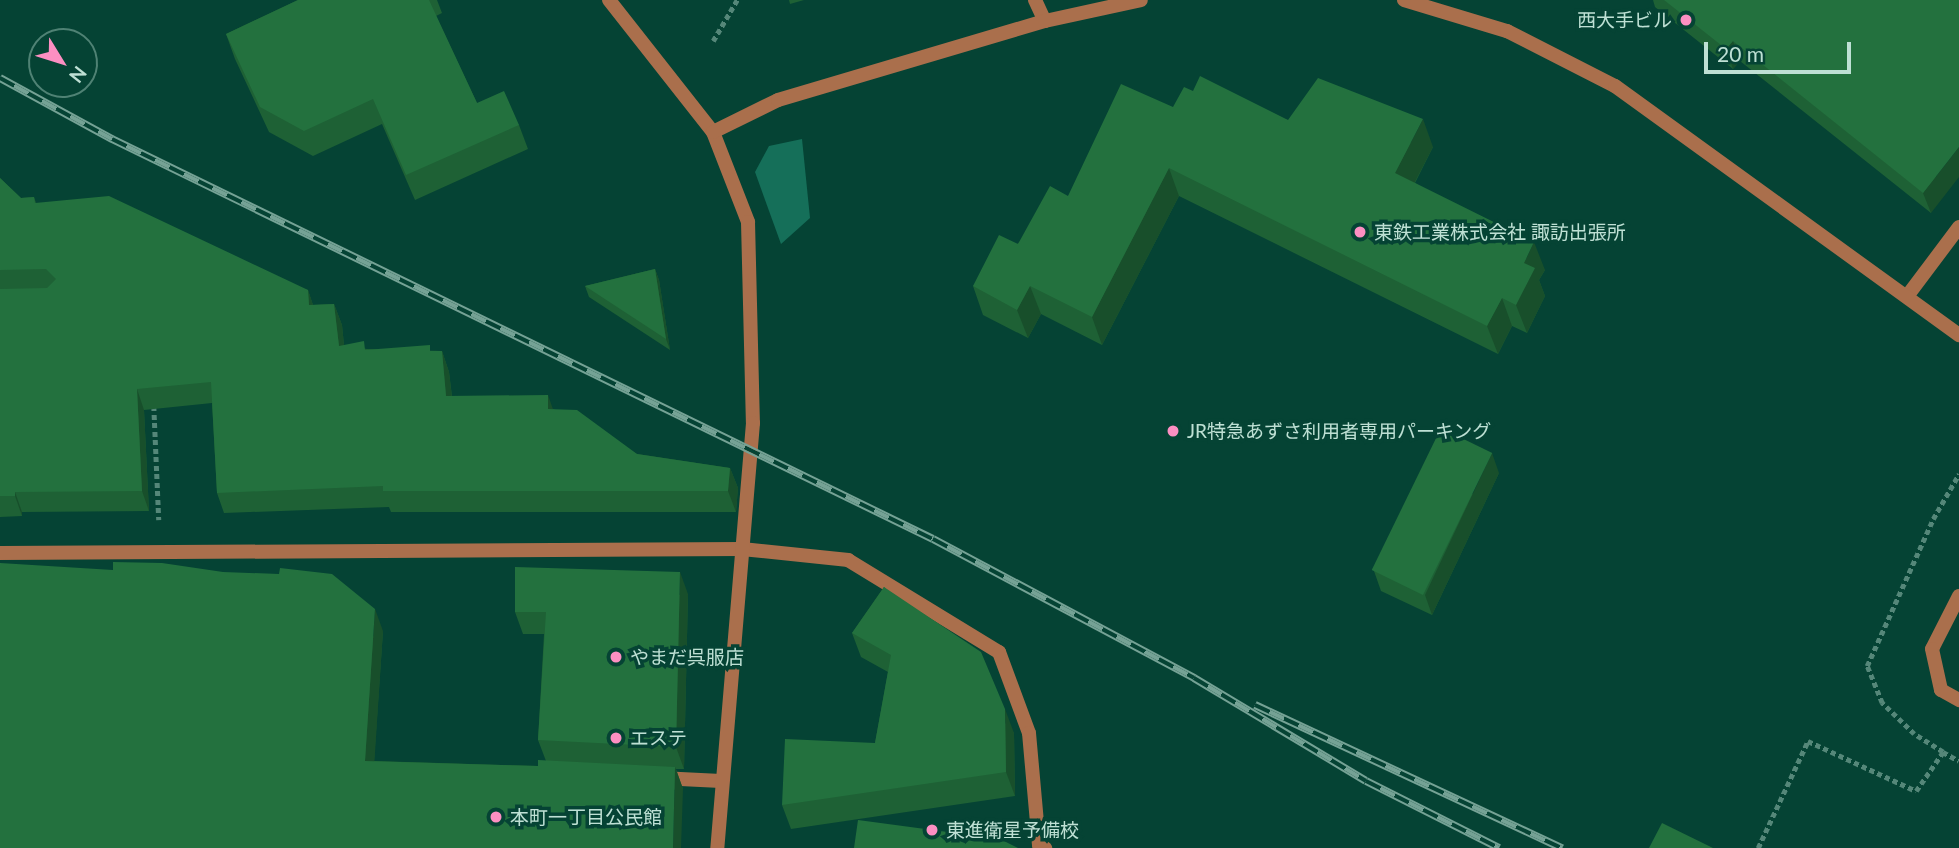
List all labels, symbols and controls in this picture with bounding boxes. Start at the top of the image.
place label: 西大手ビル [1577,9,1672,31]
marker: 西大手ビル [1678,12,1694,28]
north arrow [28,28,98,98]
scale bar [1707,28,1854,72]
text: 20 m [1717,41,1764,66]
text: N [65,62,92,88]
place label: 東鉄工業株式会社 諏訪出張所 [1374,221,1626,243]
marker: 東鉄工業株式会社 諏訪出張所 [1352,224,1368,240]
place label: JR特急あずさ利用者専用パーキング [1187,420,1492,442]
marker: JR特急あずさ利用者専用パーキング [1165,423,1181,439]
place label: やまだ呉服店 [630,646,744,668]
marker: やまだ呉服店 [608,649,624,665]
place label: エステ [630,727,687,749]
marker: エステ [608,730,624,746]
place label: 本町一丁目公民館 [510,806,662,828]
marker: 本町一丁目公民館 [488,809,504,825]
place label: 東進衛星予備校 [946,819,1079,841]
marker: 東進衛星予備校 [924,822,940,838]

